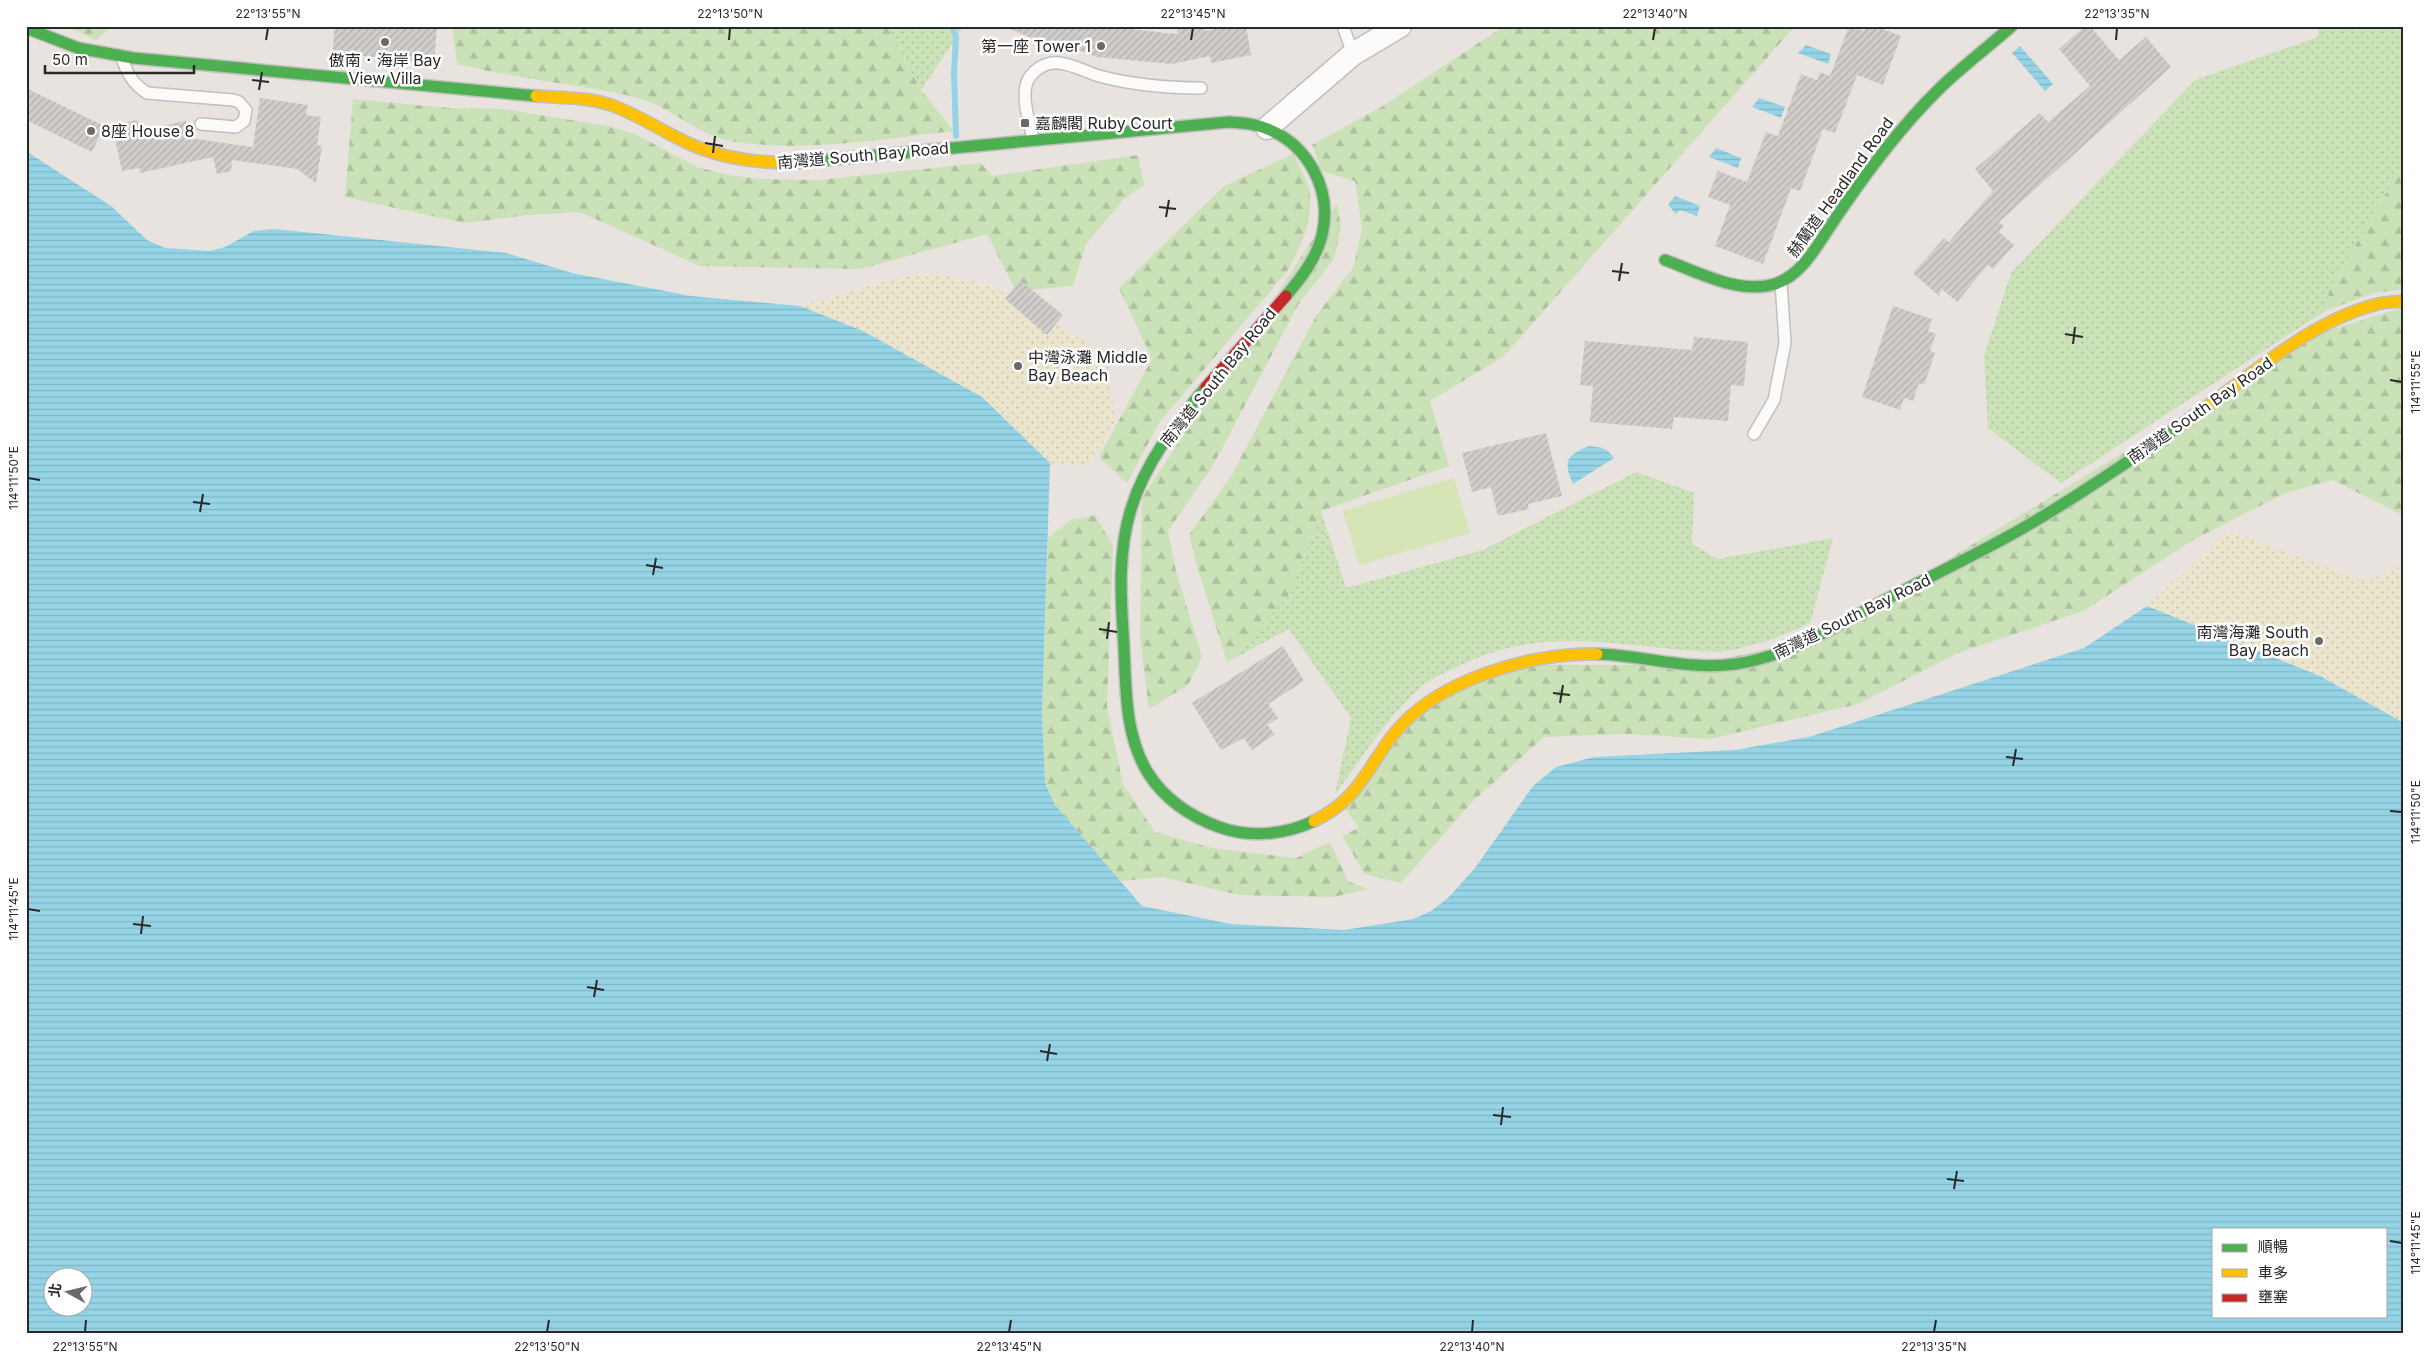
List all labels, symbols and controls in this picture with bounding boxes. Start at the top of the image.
text: 22°13'55"N [235,6,301,21]
text: 22°13'50"N [697,6,763,21]
text: 22°13'45"N [1161,6,1225,21]
text: 22°13'40"N [1622,6,1688,21]
text: 22°13'35"N [2084,6,2150,21]
marker: 傲南．海岸 Bay View Villa [379,36,391,48]
place label: 第一座 Tower 1 [981,36,1091,56]
marker: 第一座 Tower 1 [1095,40,1107,52]
scale bar [45,42,194,74]
text: 50 m [52,50,88,69]
place label: 傲南．海岸 Bay View Villa [329,50,441,88]
place label: 嘉麟閣 Ruby Court [1035,113,1173,133]
street label: 赫蘭道 Headland Road [1783,113,1897,261]
marker: 嘉麟閣 Ruby Court [1019,117,1031,129]
place label: 8座 House 8 [101,121,195,141]
marker: 8座 House 8 [85,125,97,137]
street label: 南灣道 South Bay Road [776,138,950,172]
street label: 南灣道 South Bay Road [1156,304,1280,450]
place label: 中灣泳灘 Middle Bay Beach [1028,347,1148,385]
text: 114°11'55"E [2408,350,2423,414]
street label: 南灣道 South Bay Road [2124,352,2276,468]
marker: 中灣泳灘 Middle Bay Beach [1012,360,1024,372]
text: 114°11'50"E [6,446,21,510]
street label: 南灣道 South Bay Road [1770,569,1934,663]
place label: 南灣海灘 South Bay Beach [2196,622,2309,660]
marker: 南灣海灘 South Bay Beach [2313,635,2325,647]
text: 114°11'50"E [2408,780,2423,844]
text: 114°11'45"E [6,877,21,941]
text: 114°11'45"E [2408,1211,2423,1275]
legend [2212,1228,2388,1318]
text: 順暢 [2258,1237,2288,1256]
text: 車多 [2258,1263,2288,1282]
north arrow [42,1268,92,1318]
text: 北 [45,1282,64,1298]
text: 壅塞 [2258,1287,2288,1306]
text: 22°13'55"N [52,1339,118,1354]
text: 22°13'50"N [514,1339,580,1354]
text: 22°13'45"N [977,1339,1041,1354]
text: 22°13'40"N [1439,1339,1505,1354]
text: 22°13'35"N [1901,1339,1967,1354]

